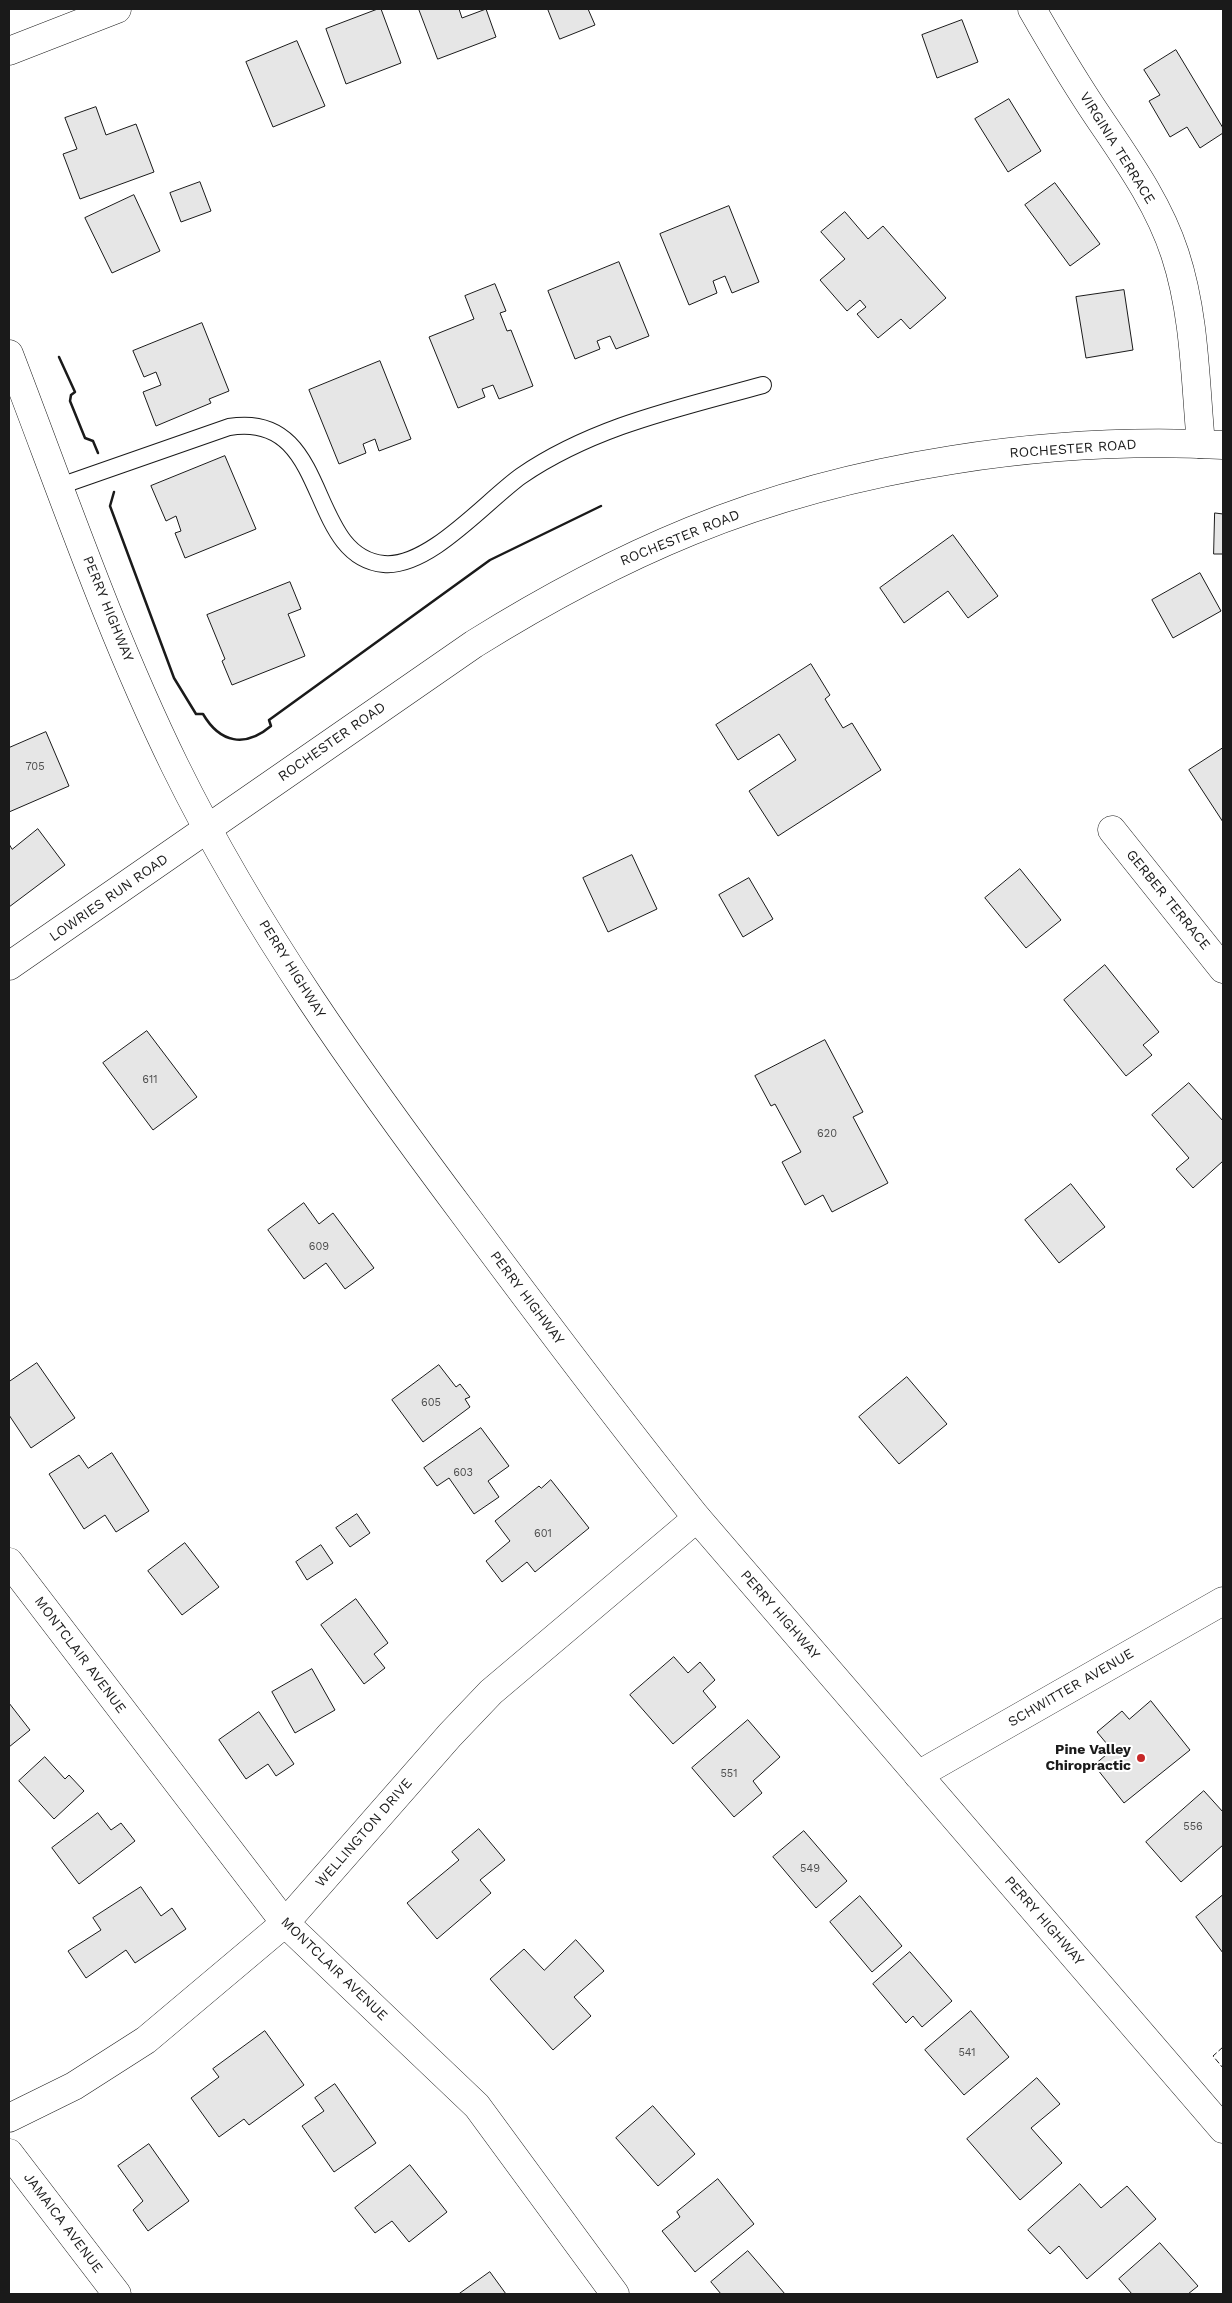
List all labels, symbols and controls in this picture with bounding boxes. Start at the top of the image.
street label: VIRGINIA TERRACE [1076,89,1158,207]
street label: ROCHESTER ROAD [1009,436,1137,462]
street label: ROCHESTER ROAD [618,506,742,570]
street label: PERRY HIGHWAY [79,554,137,664]
street label: ROCHESTER ROAD [275,699,389,785]
house number: 705 [25,760,45,774]
street label: GERBER TERRACE [1122,847,1214,953]
street label: LOWRIES RUN ROAD [46,851,172,945]
street label: PERRY HIGHWAY [255,917,329,1021]
house number: 611 [142,1073,158,1087]
house number: 620 [817,1127,837,1141]
house number: 609 [309,1240,329,1254]
street label: PERRY HIGHWAY [486,1248,568,1348]
house number: 605 [421,1396,441,1410]
house number: 603 [453,1466,473,1480]
house number: 601 [534,1527,552,1541]
street label: PERRY HIGHWAY [737,1567,823,1663]
street label: MONTCLAIR AVENUE [31,1593,129,1717]
street label: SCHWITTER AVENUE [1005,1645,1137,1731]
place label: Pine Valley Chiropractic [1046,1742,1131,1774]
marker: Pine Valley Chiropractic [1135,1752,1147,1764]
house number: 551 [720,1767,738,1781]
street label: WELLINGTON DRIVE [312,1775,416,1891]
house number: 556 [1183,1820,1203,1834]
house number: 549 [800,1862,820,1876]
street label: PERRY HIGHWAY [1001,1873,1087,1969]
street label: MONTCLAIR AVENUE [277,1914,391,2024]
house number: 541 [958,2046,976,2060]
street label: JAMAICA AVENUE [20,2169,106,2277]

